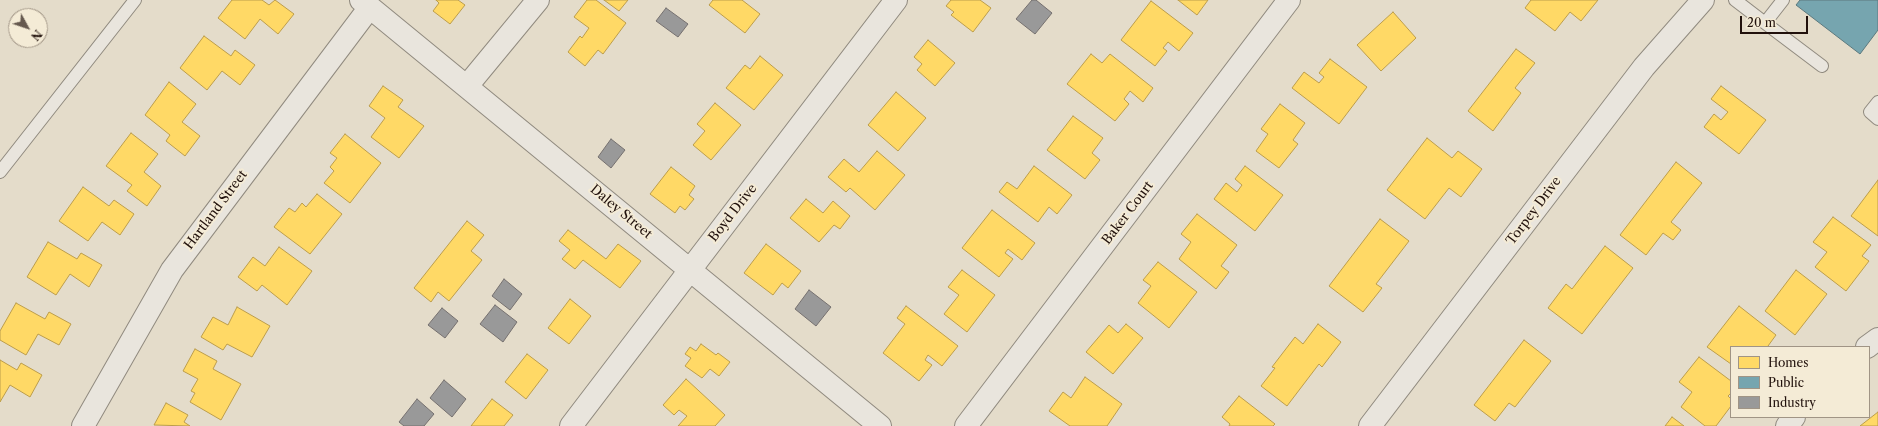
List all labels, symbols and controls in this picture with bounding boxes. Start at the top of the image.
north arrow [8,8,48,48]
scale bar [1742,8,1810,34]
text: 20 m [1747,15,1776,30]
text: N [28,27,45,43]
street label: Hartland Street [181,167,251,253]
street label: Torpey Drive [1503,174,1565,248]
street label: Baker Court [1099,178,1157,248]
street label: Boyd Drive [706,181,760,245]
street label: Daley Street [587,182,655,242]
legend [1730,346,1870,418]
text: Homes [1768,355,1808,370]
text: Public [1768,375,1804,390]
text: Industry [1768,395,1816,410]

